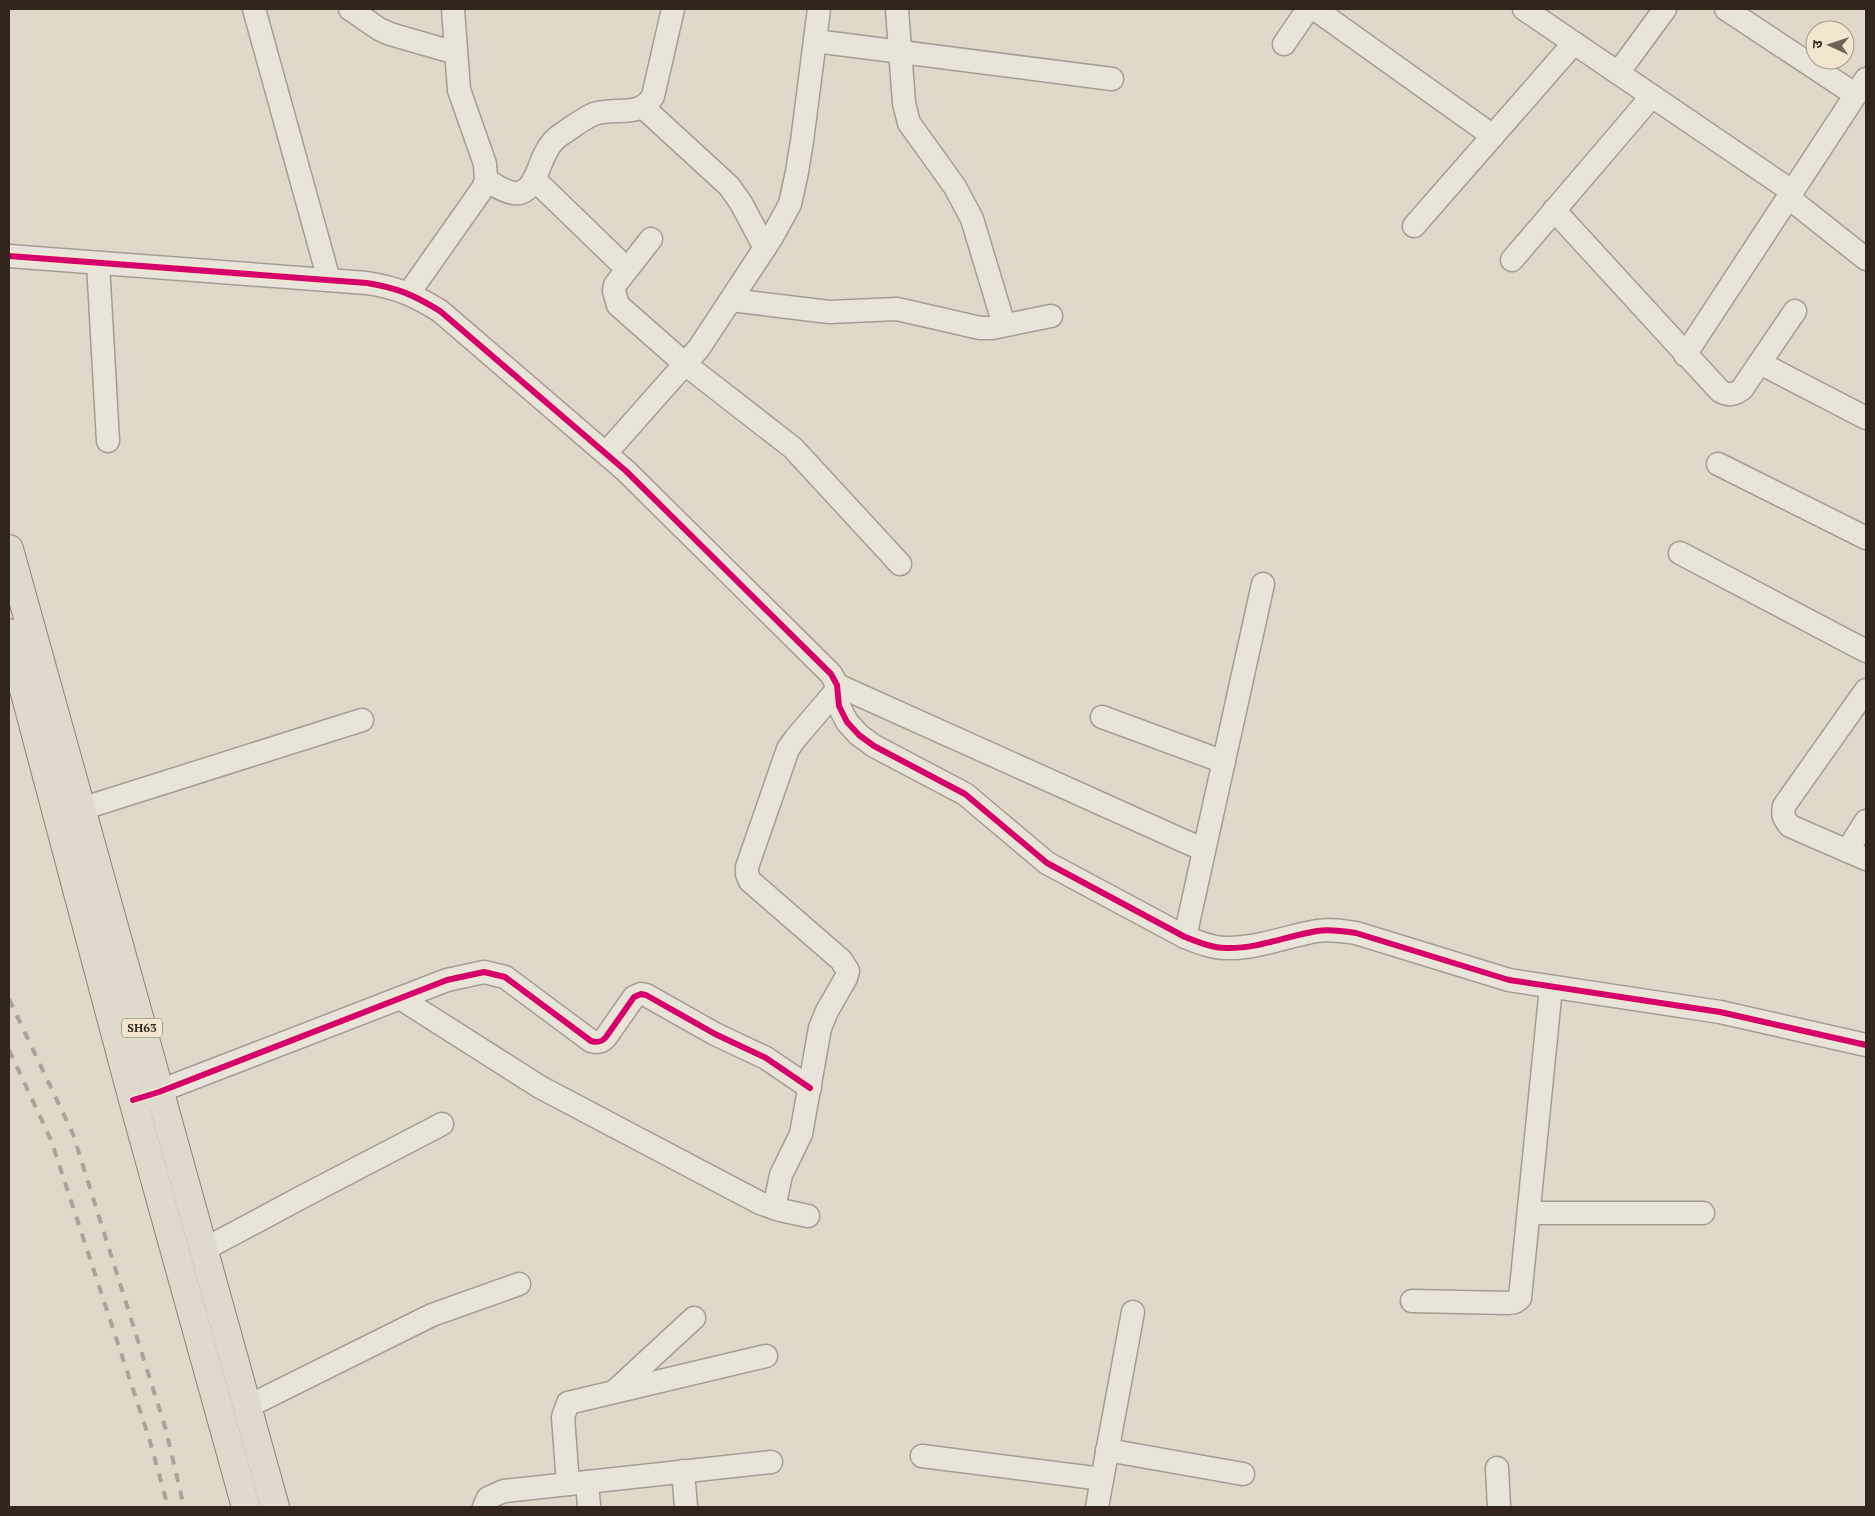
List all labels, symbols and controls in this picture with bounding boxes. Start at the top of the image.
north arrow [1805,20,1855,70]
text: उ [1807,39,1826,49]
road number: SH63 [122,1018,162,1038]

